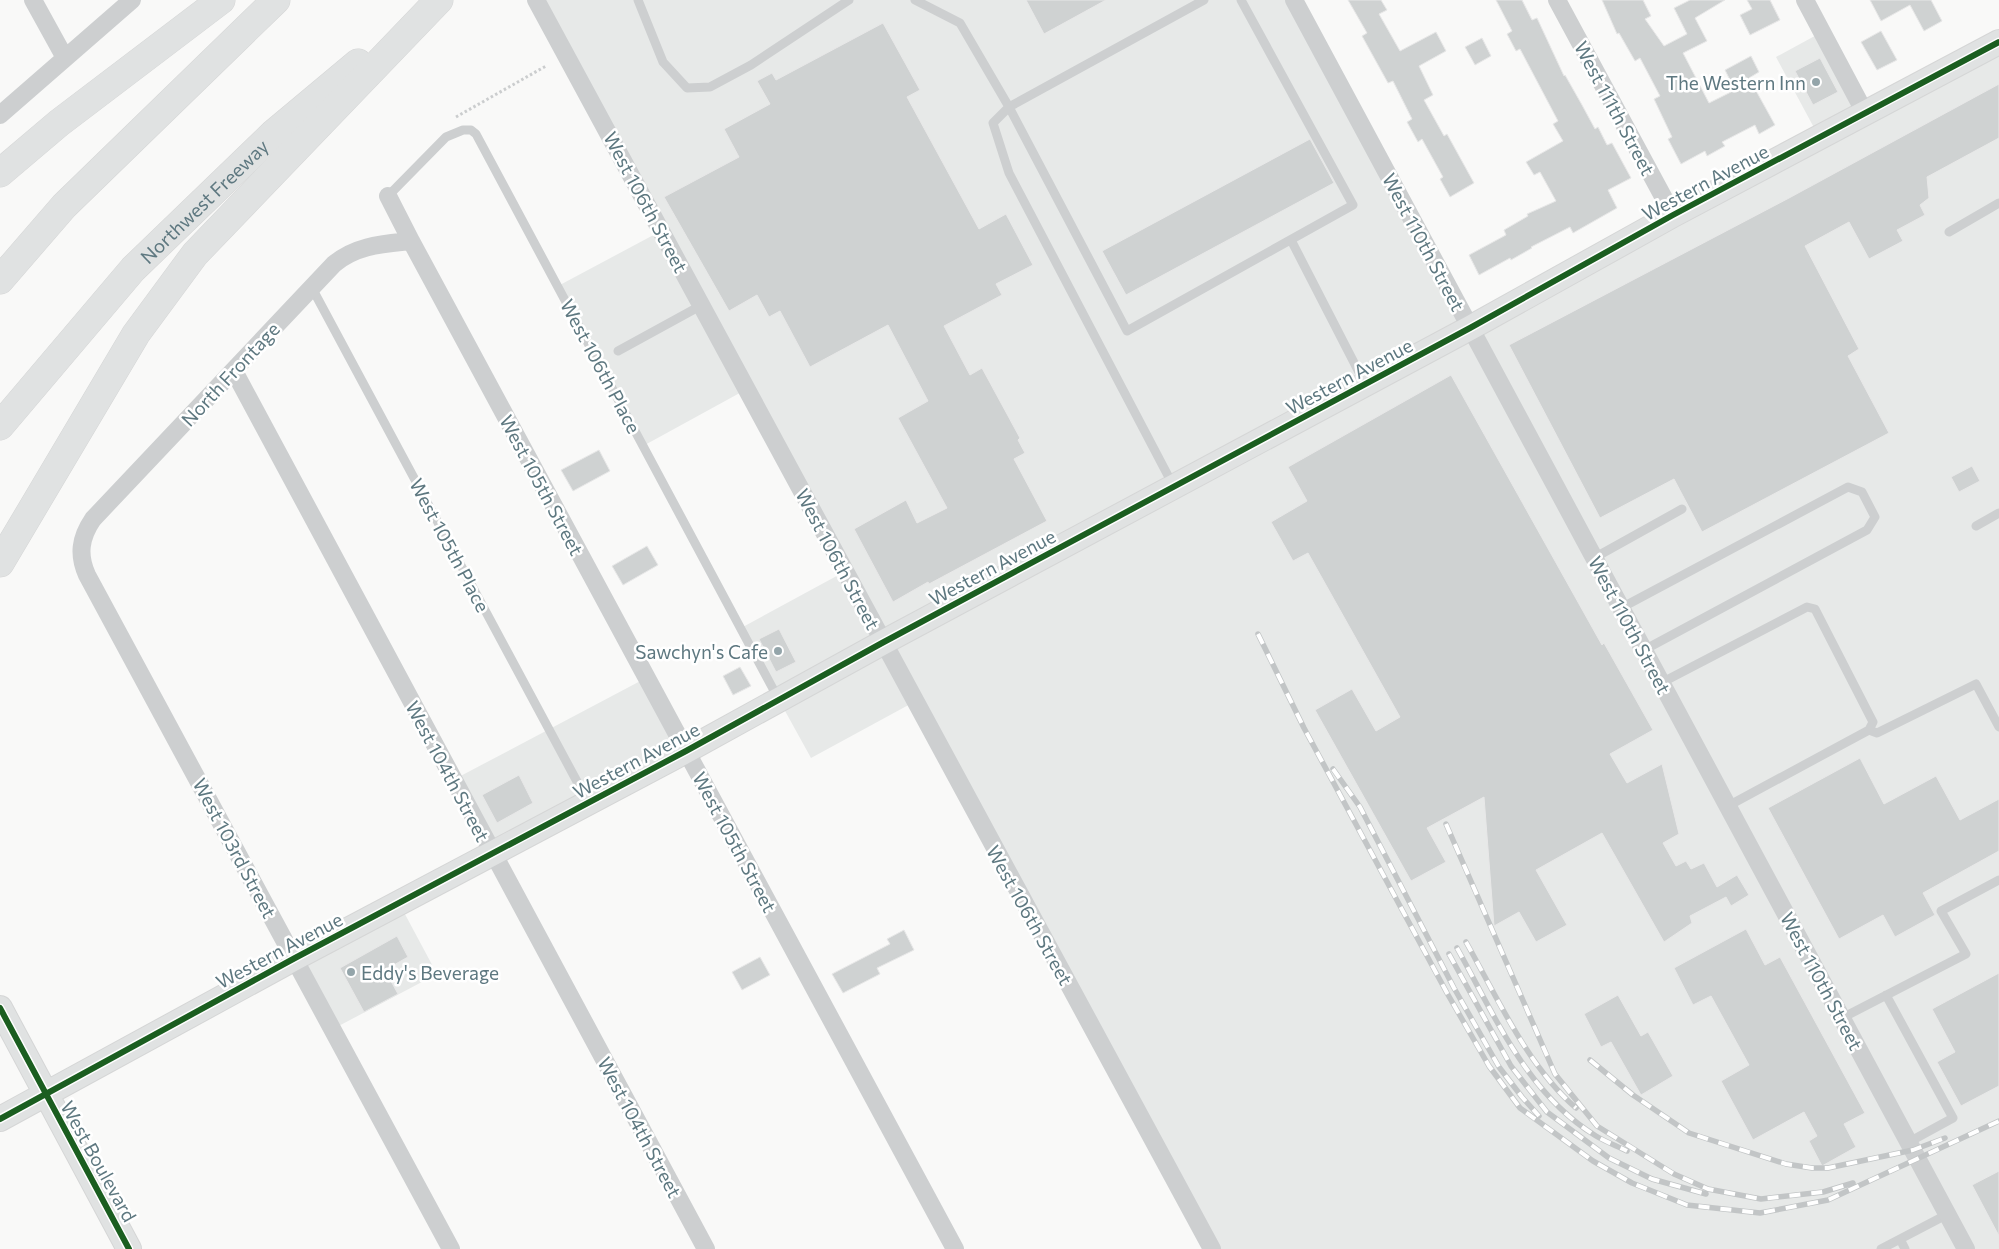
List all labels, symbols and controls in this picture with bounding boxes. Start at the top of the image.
street label: West 111th Street [1570,37,1660,179]
place label: The Western Inn [1666,71,1806,94]
marker: The Western Inn [1810,76,1822,88]
street label: West 106th Street [599,128,693,277]
street label: Northwest Freeway [135,134,273,268]
street label: Western Avenue [1638,139,1772,225]
street label: West 110th Street [1378,169,1470,315]
street label: West 106th Place [556,295,646,437]
street label: North Frontage [176,317,284,431]
street label: Western Avenue [1282,333,1416,419]
street label: West 105th Street [495,411,589,559]
street label: West 105th Place [405,474,495,616]
street label: West 106th Street [791,485,885,634]
street label: Western Avenue [925,524,1059,610]
street label: West 110th Street [1584,552,1676,698]
place label: Sawchyn's Cafe [635,640,768,663]
marker: Sawchyn's Cafe [772,645,784,657]
street label: West 104th Street [401,697,495,845]
street label: Western Avenue [569,717,703,803]
street label: West 105th Street [688,768,782,916]
street label: West 103rd Street [188,774,282,922]
street label: West 106th Street [982,841,1078,989]
street label: Western Avenue [212,907,346,993]
street label: West 110th Street [1776,908,1868,1054]
place label: Eddy's Beverage [361,961,499,984]
marker: Eddy's Beverage [345,966,357,978]
street label: West 104th Street [593,1053,687,1201]
street label: West Boulevard [56,1097,142,1225]

